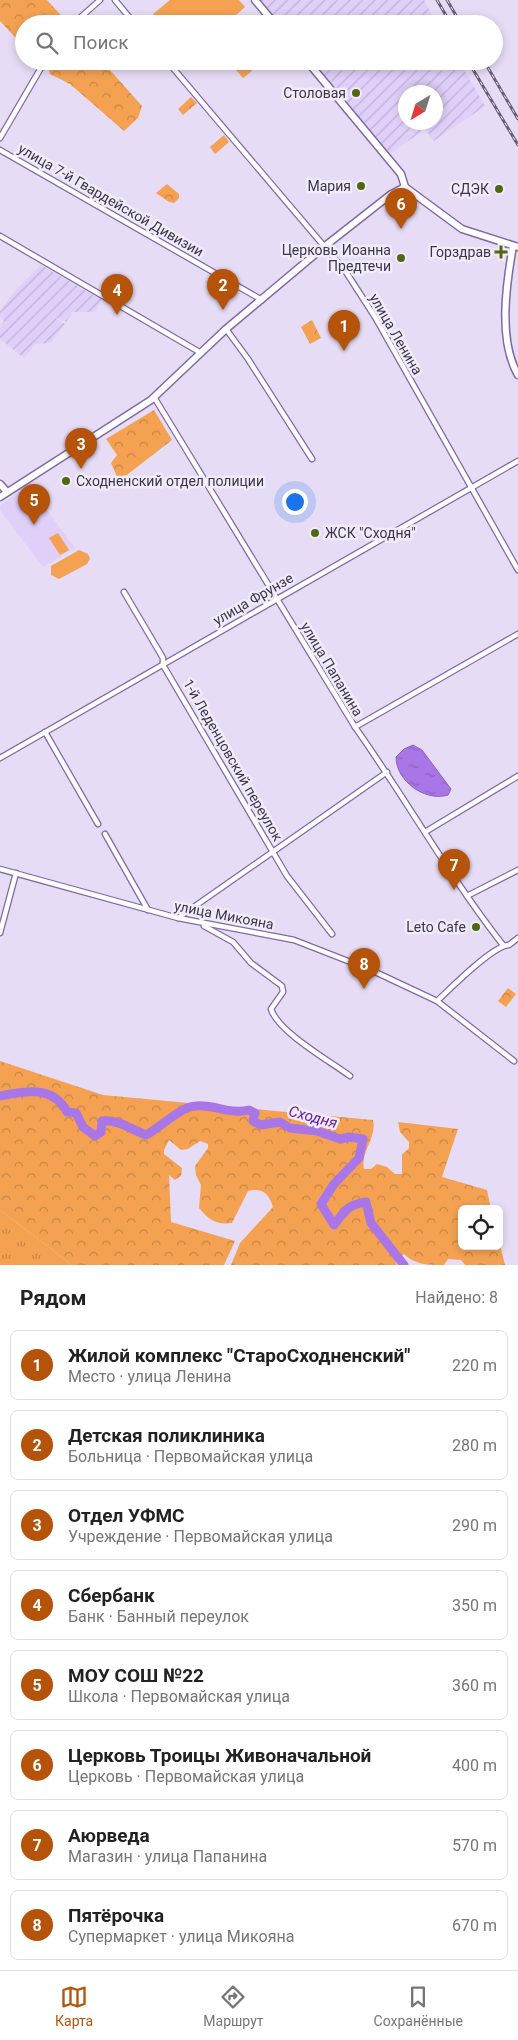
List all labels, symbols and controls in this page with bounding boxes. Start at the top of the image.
search box [15,15,503,70]
icon: search [33,29,61,57]
text: Поиск [73,31,129,54]
place label: Столовая [283,85,346,101]
north arrow [398,85,443,130]
marker: Столовая [350,87,362,99]
street label: улица 7-й Гвардейской Дивизии [16,140,206,260]
place label: Мария [308,178,351,194]
marker: Мария [355,180,367,192]
place label: СДЭК [451,181,489,197]
marker: СДЭК [493,183,505,195]
pin: 6 [385,188,417,229]
place label: Церковь Иоанна Предтечи [282,242,391,274]
place label: Горздрав [430,244,491,260]
marker: Горздрав [495,246,507,258]
marker: Церковь Иоанна Предтечи [395,252,407,264]
pin: 2 [207,269,239,310]
pin: 4 [101,274,133,315]
street label: улица Ленина [366,291,426,377]
pin: 1 [328,310,360,351]
pin: 3 [65,428,97,469]
place label: Сходненский отдел полиции [76,473,264,489]
marker: Сходненский отдел полиции [60,475,72,487]
pin: 5 [18,484,50,525]
your location [282,489,308,515]
place label: ЖСК "Сходня" [325,525,416,541]
marker: ЖСК "Сходня" [309,527,321,539]
street label: улица Фрунзе [210,570,296,628]
street label: улица Папанина [298,619,366,719]
street label: 1-й Леденцовский переулок [180,676,286,844]
pin: 7 [438,849,470,890]
street label: улица Микояна [173,898,275,932]
place label: Leto Cafe [406,919,466,935]
marker: Leto Cafe [470,921,482,933]
pin: 8 [348,948,380,989]
water label: Сходня [287,1102,339,1132]
map controls [458,1205,503,1250]
button: locate [458,1205,503,1250]
text: Рядом [20,1286,86,1310]
text: Найдено: 8 [415,1288,498,1307]
text: Жилой комплекс "СтароСходненский" [68,1344,410,1367]
text: 1 [32,1356,42,1375]
text: 220 m [452,1356,497,1375]
text: Место · улица Ленина [68,1367,232,1386]
text: Детская поликлиника [68,1424,265,1447]
text: 2 [32,1436,42,1455]
text: 280 m [452,1436,497,1455]
text: Больница · Первомайская улица [68,1447,313,1466]
text: Отдел УФМС [68,1504,185,1527]
text: 3 [32,1516,42,1535]
text: 290 m [452,1516,497,1535]
text: Учреждение · Первомайская улица [68,1527,333,1546]
text: Сбербанк [68,1584,155,1607]
text: 4 [32,1596,42,1615]
text: 350 m [452,1596,497,1615]
text: Банк · Банный переулок [68,1607,249,1626]
text: МОУ СОШ №22 [68,1664,204,1687]
text: 5 [32,1676,42,1695]
text: 360 m [452,1676,497,1695]
text: Школа · Первомайская улица [68,1687,290,1706]
text: Церковь Троицы Живоначальной [68,1744,371,1767]
text: 6 [32,1756,42,1775]
text: 400 m [452,1756,497,1775]
text: Церковь · Первомайская улица [68,1767,304,1786]
text: Аюрведа [68,1824,150,1847]
text: 7 [32,1836,42,1855]
text: 570 m [452,1836,497,1855]
text: Магазин · улица Папанина [68,1847,267,1866]
text: Пятёрочка [68,1904,164,1927]
text: 8 [32,1916,42,1935]
text: 670 m [452,1916,497,1935]
text: Супермаркет · улица Микояна [68,1927,294,1946]
tab: Карта [55,1983,93,2029]
tab: Маршрут [203,1983,264,2029]
tab: Сохранённые [374,1983,463,2029]

